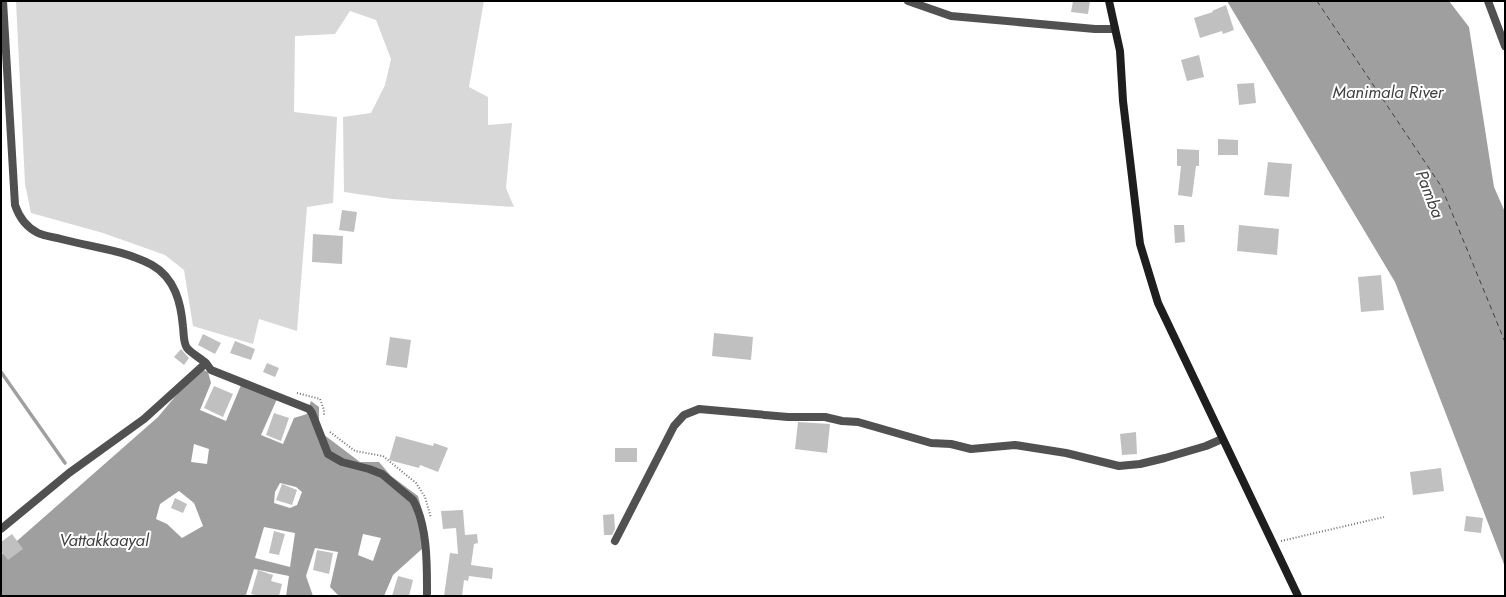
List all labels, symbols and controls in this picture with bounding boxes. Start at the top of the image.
water label: Manimala River [1333,80,1445,104]
water label: Pamba [1410,167,1450,222]
water label: Vattakkaayal [59,528,150,552]

